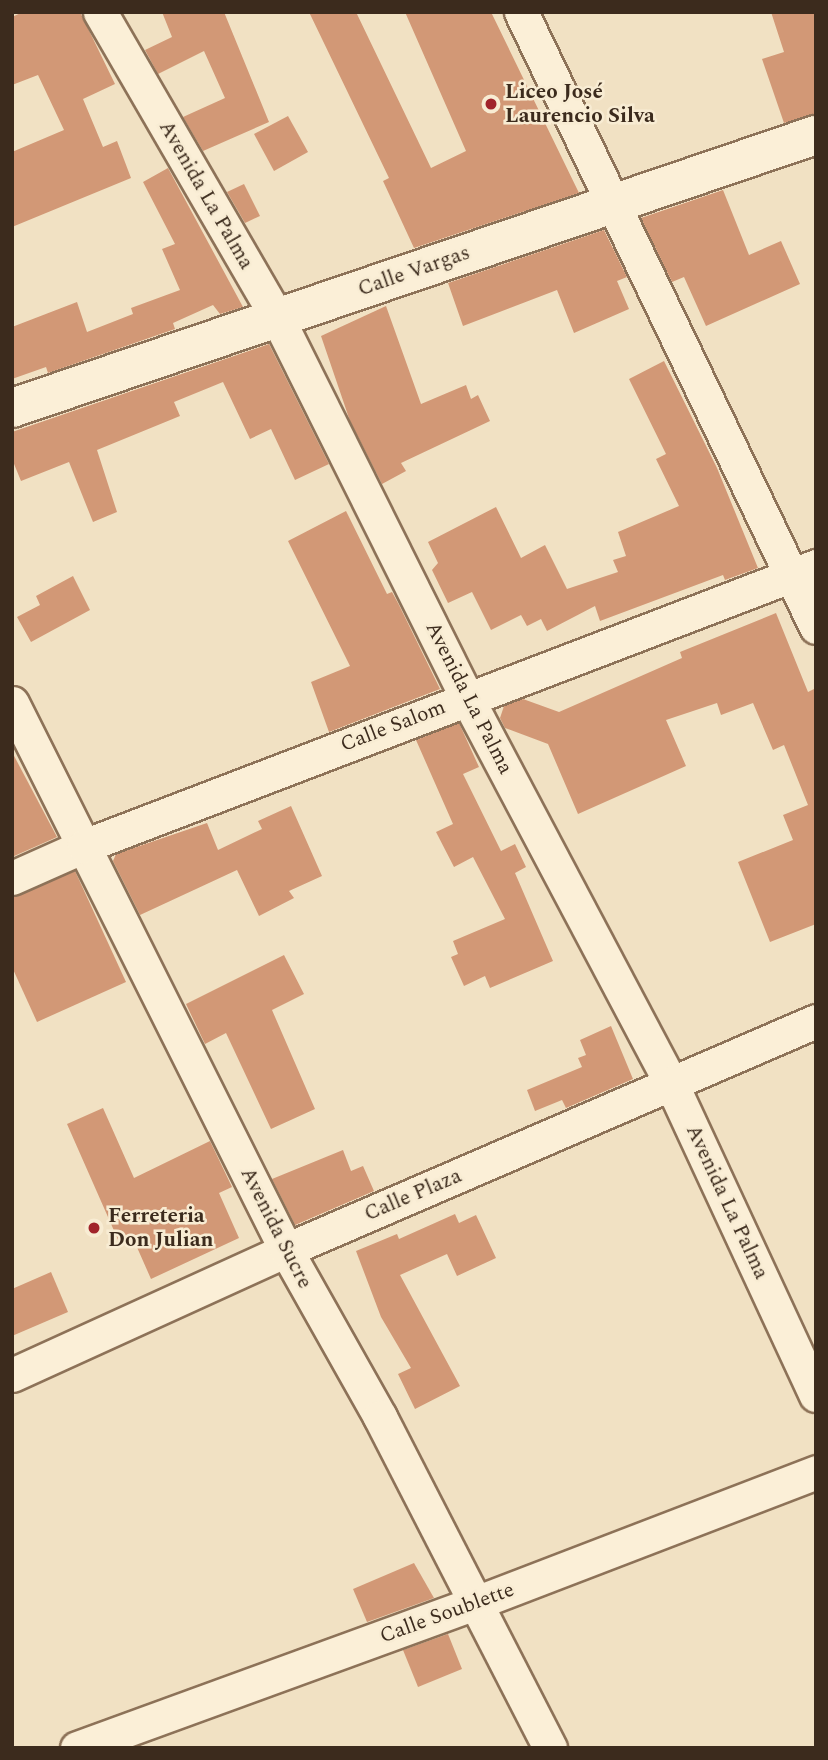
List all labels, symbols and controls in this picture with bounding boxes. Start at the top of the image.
place label: Liceo José Laurencio Silva [505,79,655,129]
marker: Liceo José Laurencio Silva [483,96,499,112]
street label: Avenida La Palma [153,116,259,274]
street label: Calle Vargas [355,240,473,302]
street label: Avenida La Palma [420,618,518,778]
street label: Calle Salom [337,694,449,758]
street label: Avenida La Palma [680,1121,774,1283]
street label: Avenida Sucre [235,1163,317,1293]
street label: Calle Plaza [361,1163,465,1227]
place label: Ferreteria Don Julian [108,1203,214,1253]
marker: Ferreteria Don Julian [86,1220,102,1236]
street label: Calle Soublette [376,1577,518,1649]

